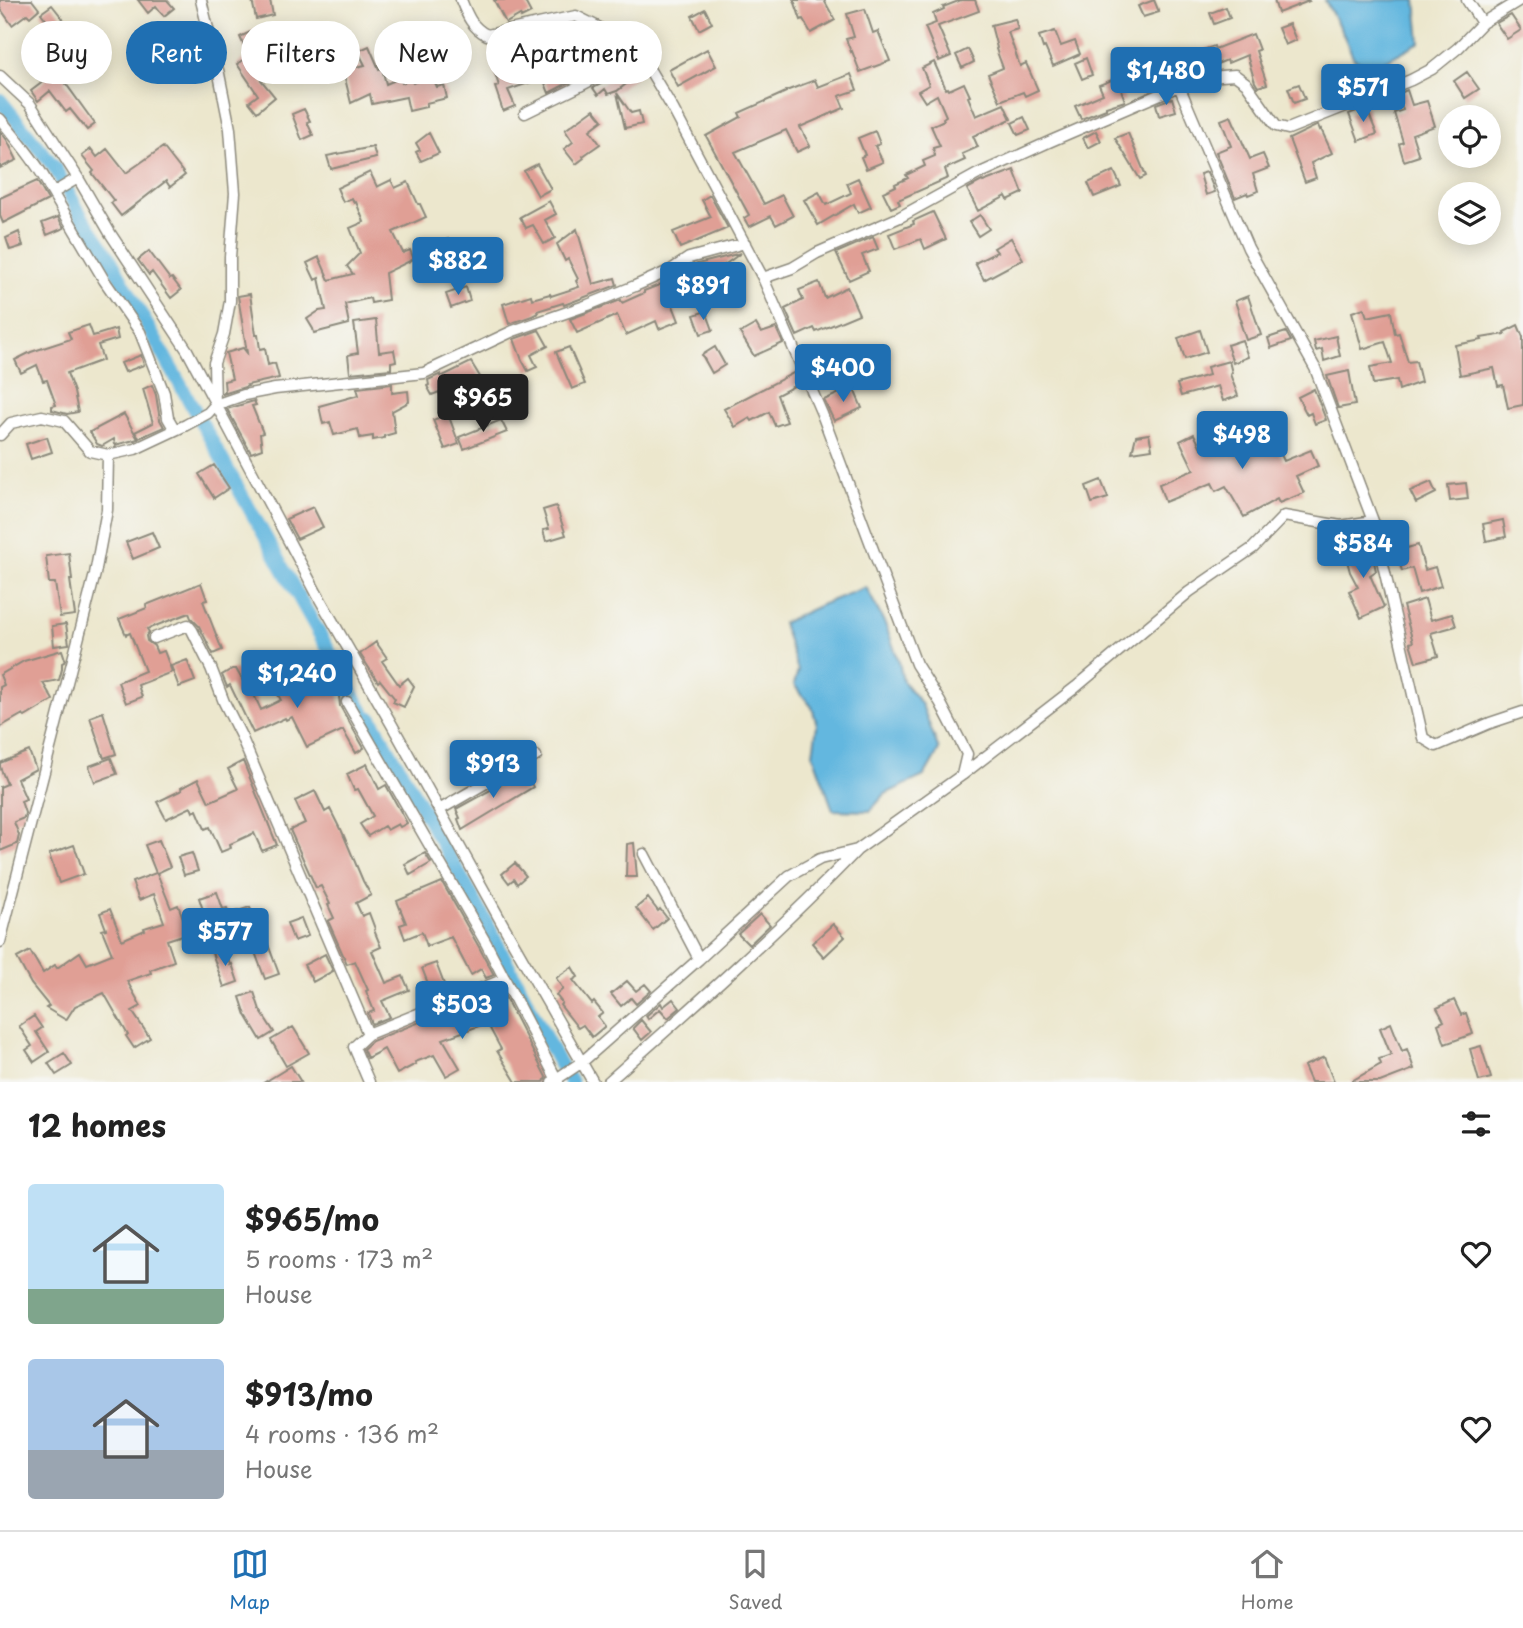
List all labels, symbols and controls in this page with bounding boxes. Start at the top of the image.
chip: Buy [21,21,112,84]
chip: Rent [126,21,227,84]
chip: Filters [241,21,360,84]
chip: New [374,21,472,84]
chip: Apartment [486,21,662,84]
pin: $1,480 [1109,48,1223,107]
text: $1,480 [1127,52,1205,87]
pin: $571 [1322,64,1404,124]
text: $571 [1337,69,1389,104]
map controls [1438,105,1501,245]
button: locate [1438,105,1501,168]
button: layers [1438,182,1501,245]
pin: $882 [417,238,499,297]
text: $882 [428,242,488,277]
pin: $891 [662,262,744,322]
text: $891 [676,267,730,302]
pin: $400 [802,344,884,404]
text: $400 [811,349,875,384]
pin: $965 [442,374,524,434]
text: $965 [453,379,513,414]
pin: $498 [1201,412,1283,471]
text: $498 [1213,416,1271,451]
pin: $584 [1322,520,1404,580]
text: $584 [1333,525,1393,560]
pin: $1,240 [240,650,354,710]
text: $1,240 [257,655,337,690]
pin: $913 [452,740,534,800]
text: $913 [466,745,520,780]
pin: $577 [184,908,266,968]
text: $577 [198,913,252,948]
pin: $503 [421,982,503,1041]
text: $503 [431,986,493,1021]
text: 12 homes [28,1102,166,1147]
icon: filters [1457,1105,1495,1143]
text: $965/mo [245,1196,379,1241]
icon: home [84,1212,168,1296]
icon: heart [1457,1235,1495,1273]
text: 5 rooms · 173 m² [245,1241,433,1276]
text: House [245,1276,312,1311]
text: $913/mo [245,1371,373,1416]
icon: home [84,1387,168,1471]
icon: heart [1457,1410,1495,1448]
text: 4 rooms · 136 m² [245,1416,439,1451]
text: House [245,1451,312,1486]
tab: Map [229,1545,270,1615]
tab: Saved [728,1545,782,1615]
tab: Home [1241,1545,1294,1615]

